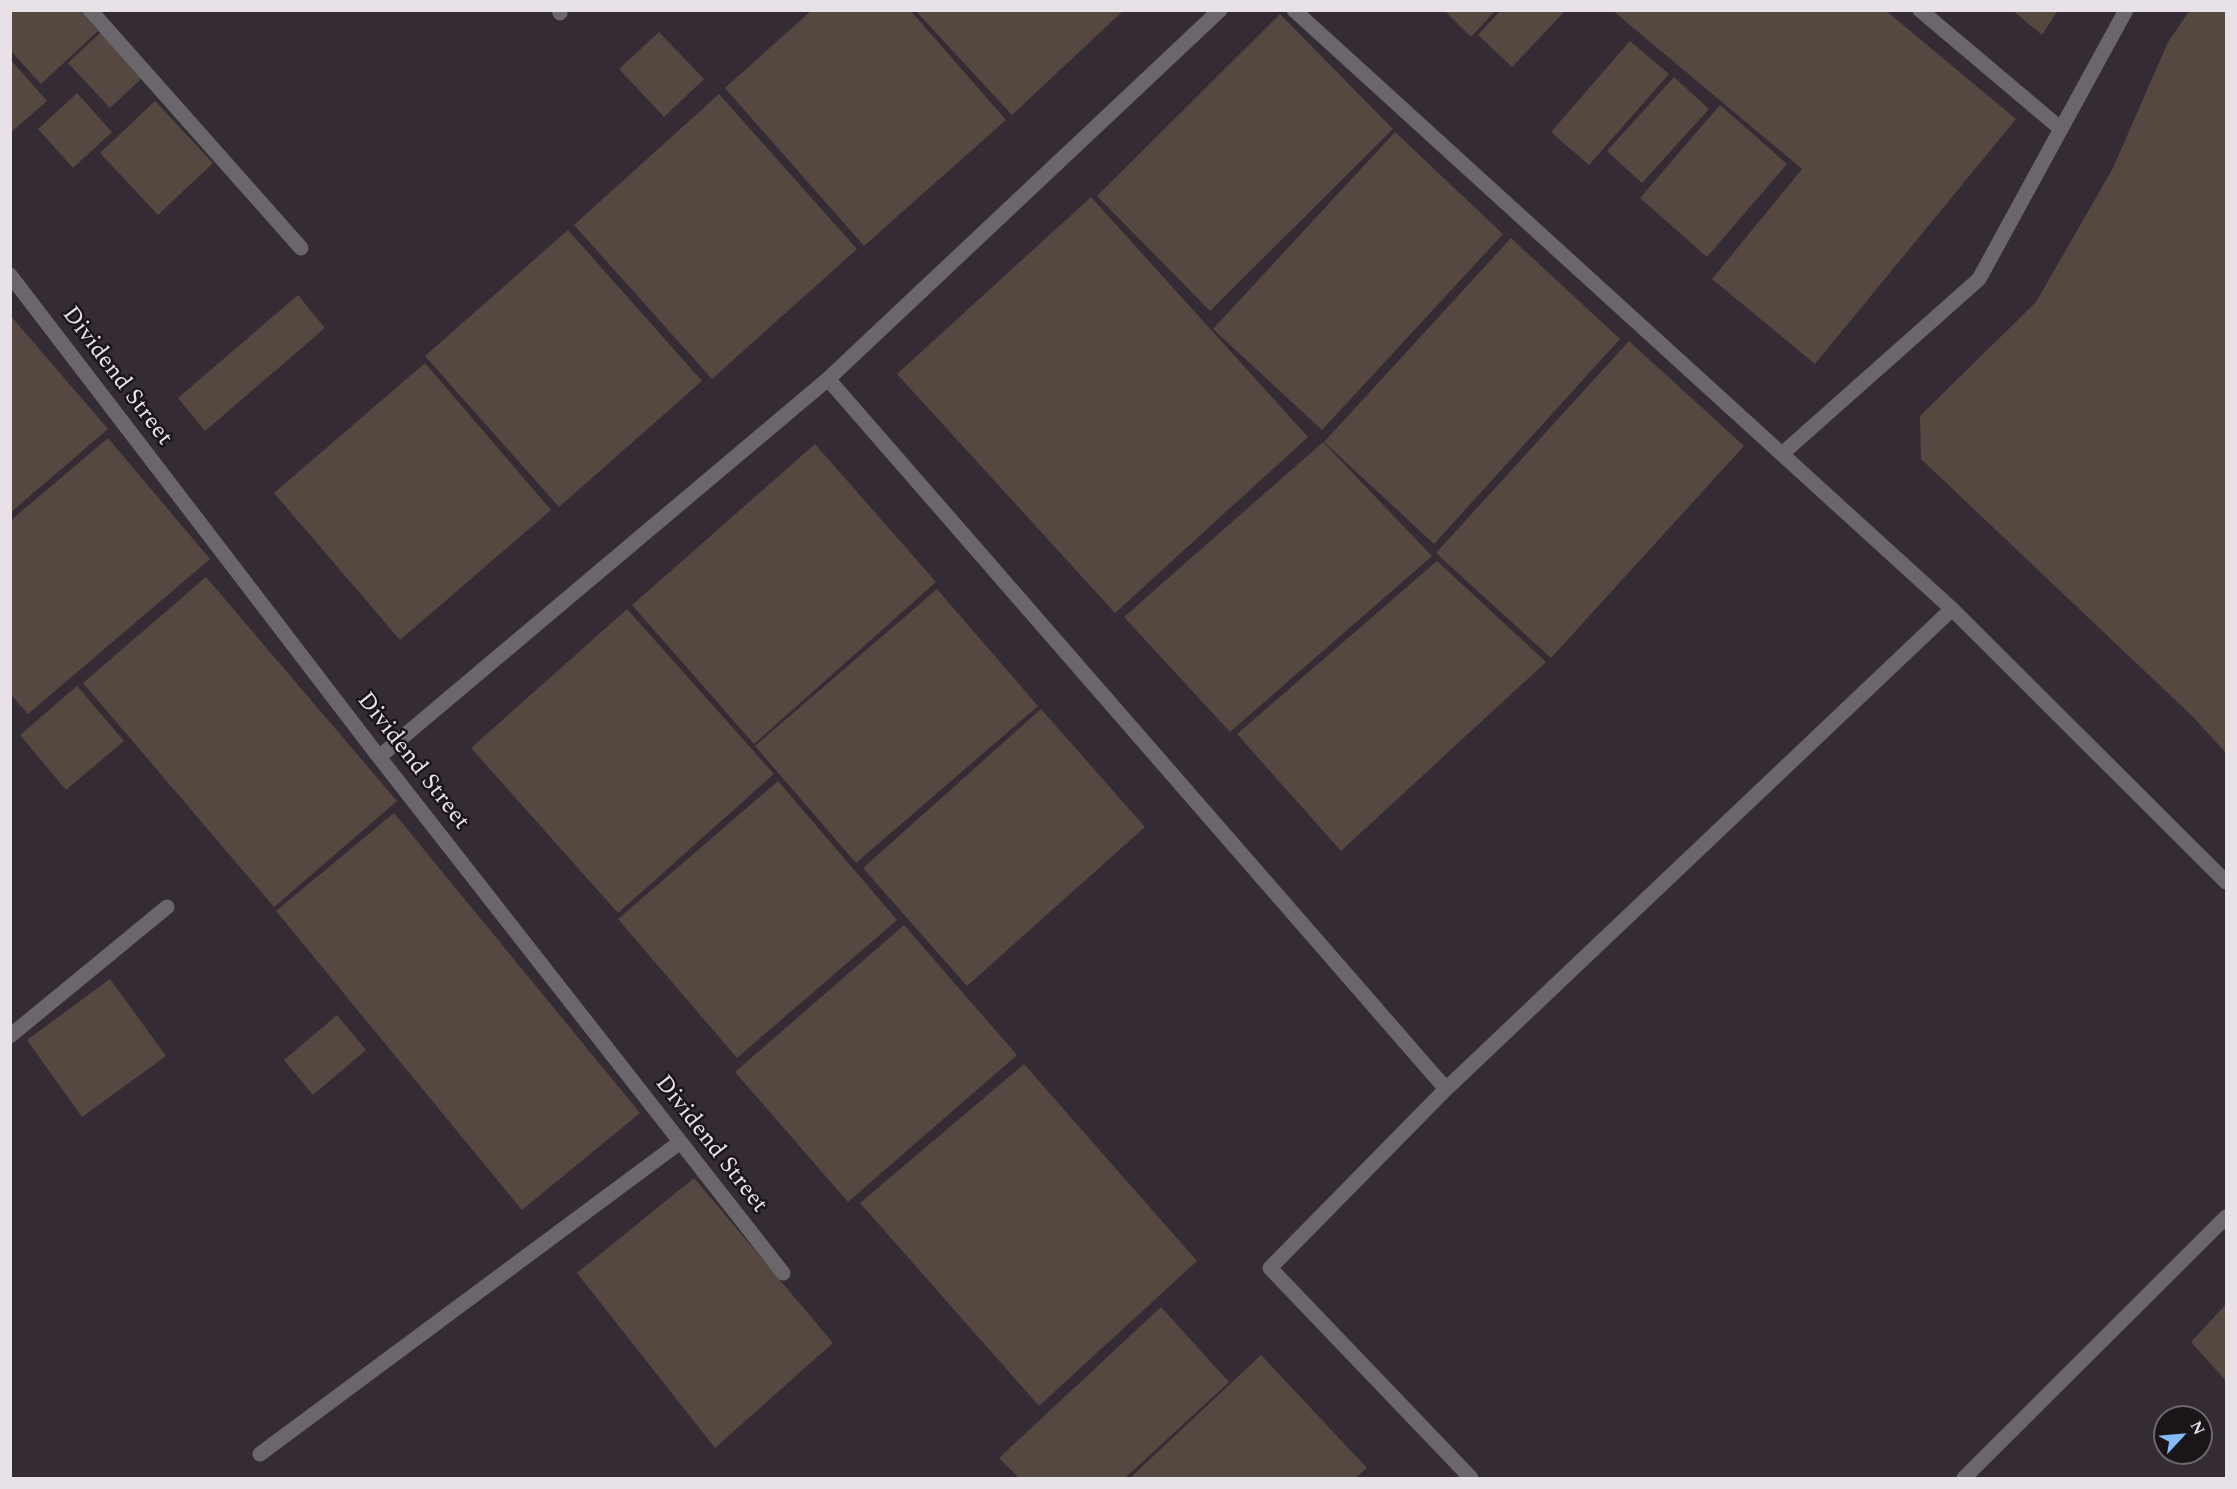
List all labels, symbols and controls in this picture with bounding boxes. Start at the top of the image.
street label: Dividend Street [54,302,178,452]
street label: Dividend Street [349,688,475,836]
street label: Dividend Street [647,1071,773,1219]
north arrow [2153,1405,2213,1465]
text: N [2184,1417,2211,1439]

